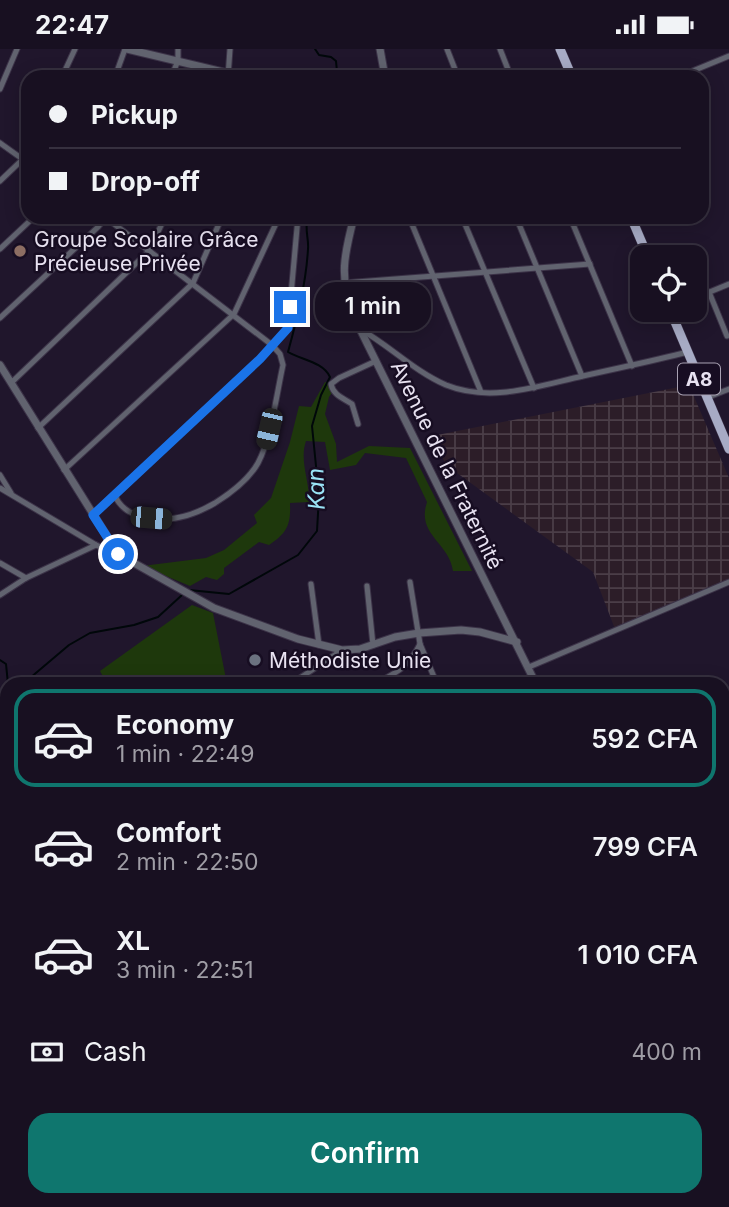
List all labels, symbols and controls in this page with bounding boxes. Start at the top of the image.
text: 22:47 [35,9,109,40]
text: Pickup [91,99,178,130]
text: Drop-off [91,166,200,197]
place label: Groupe Scolaire Grâce Précieuse Privée [34,227,259,276]
marker: Groupe Scolaire Grâce Précieuse Privée [12,243,28,259]
map controls [630,245,707,322]
button: locate [630,245,707,322]
callout: 1 min [314,282,430,331]
route end [274,291,306,323]
text: 1 min [345,292,401,320]
street label: Avenue de la Fraternité [386,357,508,573]
road number: A8 [678,363,720,395]
car [255,406,284,452]
water label: Kan [301,467,331,511]
car [130,506,173,530]
route start [102,538,134,570]
place label: Méthodiste Unie [269,648,431,673]
marker: Méthodiste Unie [247,652,263,668]
icon: car [32,707,95,770]
text: Economy [116,709,234,740]
text: 592 CFA [591,723,698,754]
text: 1 min · 22:49 [116,740,255,768]
icon: car [32,815,95,878]
text: Comfort [116,817,221,848]
text: 799 CFA [592,831,698,862]
text: 2 min · 22:50 [116,848,259,876]
icon: car [32,923,95,986]
text: XL [116,925,150,956]
text: 1 010 CFA [578,939,698,970]
text: 3 min · 22:51 [116,956,254,984]
icon: cash [28,1033,66,1071]
text: Cash [84,1036,147,1067]
text: 400 m [632,1038,702,1066]
button: Confirm [28,1113,702,1193]

